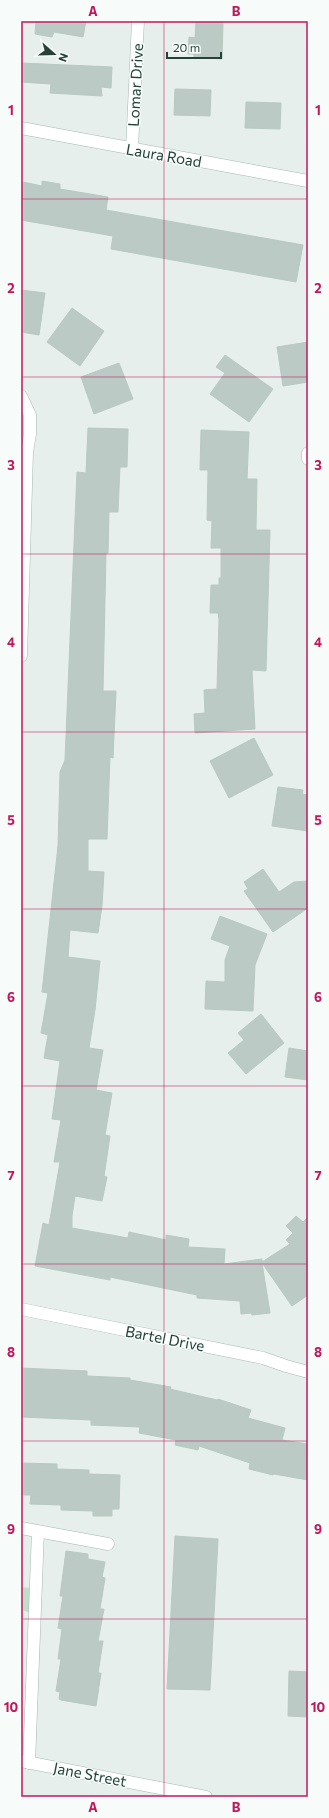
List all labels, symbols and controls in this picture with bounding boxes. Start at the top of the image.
text: A [88,3,98,19]
text: B [232,3,241,19]
north arrow [34,34,74,74]
scale bar [167,34,221,60]
text: 20 m [173,40,200,54]
street label: Lomar Drive [124,43,146,127]
text: N [56,51,71,64]
text: 1 [8,102,14,118]
text: 1 [315,102,321,118]
street label: Laura Road [125,140,203,170]
text: 2 [7,280,15,296]
text: 2 [314,280,322,296]
text: 3 [7,457,15,473]
text: 3 [314,457,322,473]
text: 4 [7,634,15,650]
text: 4 [314,634,322,650]
text: 5 [7,812,15,828]
text: 5 [314,812,322,828]
text: 6 [7,989,15,1005]
text: 6 [314,989,322,1005]
text: 7 [7,1167,15,1183]
text: 7 [314,1167,322,1183]
street label: Bartel Drive [124,1321,206,1355]
text: 8 [7,1344,15,1360]
text: 8 [314,1344,322,1360]
text: 9 [7,1521,15,1537]
text: 9 [314,1521,322,1537]
text: 10 [4,1699,19,1715]
text: 10 [311,1699,326,1715]
street label: Jane Street [52,1758,128,1790]
text: A [88,1799,98,1815]
text: B [232,1799,241,1815]

